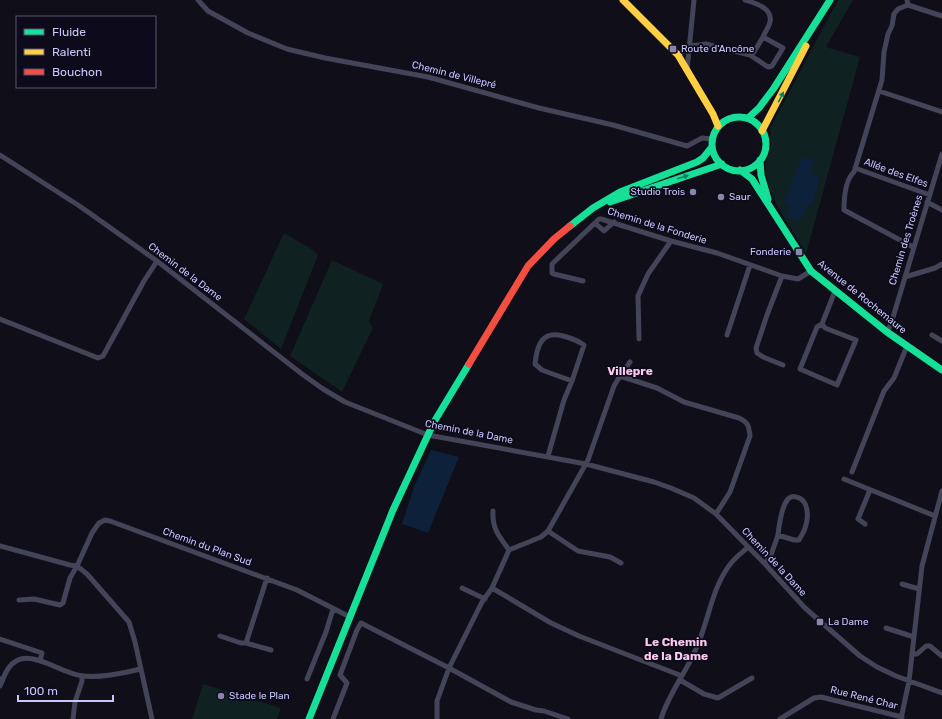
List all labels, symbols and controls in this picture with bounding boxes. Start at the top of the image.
legend [16,16,156,88]
text: Fluide [52,25,86,39]
place label: Route d'Ancône [681,43,755,55]
marker: Route d'Ancône [668,44,678,54]
text: Ralenti [52,45,91,59]
street label: Chemin de Villepré [411,59,498,91]
text: Bouchon [52,65,102,79]
one-way arrow [778,91,784,102]
street label: Allée des Elfes [862,156,930,190]
one-way arrow [677,174,689,180]
place label: Studio Trois [631,186,685,198]
marker: Studio Trois [688,187,698,197]
place label: Saur [729,191,751,203]
marker: Saur [716,192,726,202]
street label: Chemin des Troènes [887,193,925,287]
street label: Chemin de la Fonderie [606,205,709,247]
street label: Chemin de la Dame [146,240,225,304]
place label: Fonderie [750,246,791,258]
marker: Fonderie [794,247,804,257]
street label: Avenue de Rochemaure [815,258,909,337]
district label: Villepre [607,364,653,378]
street label: Chemin de la Dame [424,418,514,447]
street label: Chemin du Plan Sud [161,525,253,569]
street label: Chemin de la Dame [739,525,809,599]
place label: La Dame [828,616,869,628]
marker: La Dame [815,617,825,627]
district label: Le Chemin de la Dame [644,635,708,663]
scale bar [18,677,113,703]
text: 100 m [24,684,58,698]
street label: Rue René Char [829,684,899,712]
place label: Stade le Plan [229,690,290,702]
marker: Stade le Plan [216,691,226,701]

